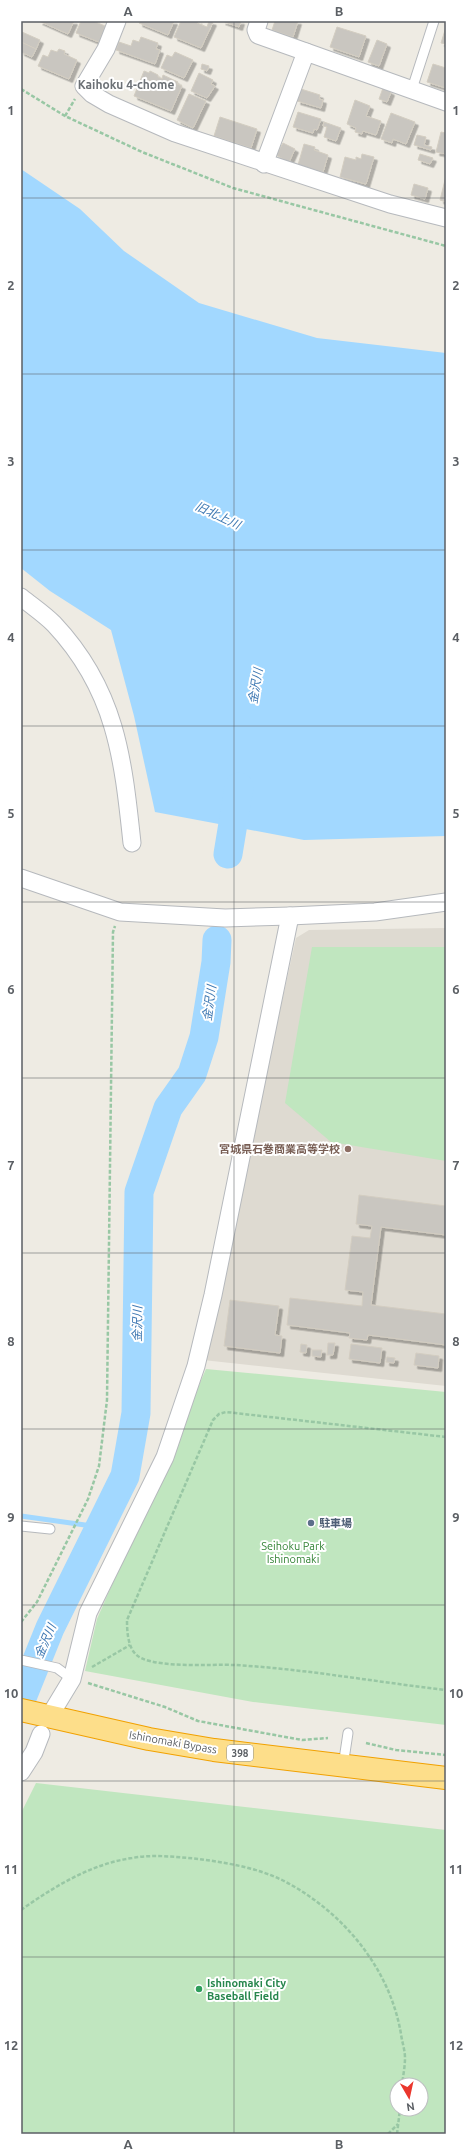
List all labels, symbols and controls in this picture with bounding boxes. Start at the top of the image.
text: A [123,4,133,18]
text: B [335,4,344,18]
district label: Kaihoku 4-chome [78,78,174,91]
text: 1 [7,103,15,117]
text: 1 [452,103,460,117]
text: 2 [7,278,15,292]
text: 2 [452,278,460,292]
text: 3 [7,454,15,468]
text: 3 [452,454,460,468]
water label: 旧北上川 [193,499,244,532]
text: 4 [7,630,15,644]
text: 4 [452,630,460,644]
water label: 金沢川 [246,665,265,705]
text: 5 [7,806,15,820]
text: 5 [452,806,460,820]
text: 6 [7,982,15,996]
water label: 金沢川 [200,982,218,1022]
text: 6 [452,982,460,996]
place label: 宮城県石巻商業高等学校 [219,1143,340,1155]
marker: 宮城県石巻商業高等学校 [343,1144,353,1154]
text: 7 [7,1158,15,1172]
text: 7 [452,1158,460,1172]
water label: 金沢川 [130,1304,144,1342]
text: 8 [7,1334,15,1348]
text: 8 [452,1334,460,1348]
text: 9 [7,1510,15,1524]
text: 9 [452,1510,460,1524]
place label: 駐車場 [319,1517,352,1529]
marker: 駐車場 [306,1518,316,1528]
park label: Seihoku Park Ishinomaki [261,1540,325,1565]
water label: 金沢川 [32,1620,59,1660]
text: 10 [4,1686,18,1700]
text: 10 [449,1686,463,1700]
street label: Ishinomaki Bypass [128,1728,218,1756]
road number: 398 [227,1745,253,1761]
text: 11 [4,1862,18,1876]
text: 11 [449,1862,463,1876]
place label: Ishinomaki City Baseball Field [207,1977,286,2002]
marker: Ishinomaki City Baseball Field [194,1984,204,1994]
text: 12 [4,2038,18,2052]
text: 12 [449,2038,463,2052]
north arrow [389,2077,429,2117]
text: N [406,2100,416,2113]
text: A [123,2137,133,2151]
text: B [335,2137,344,2151]

